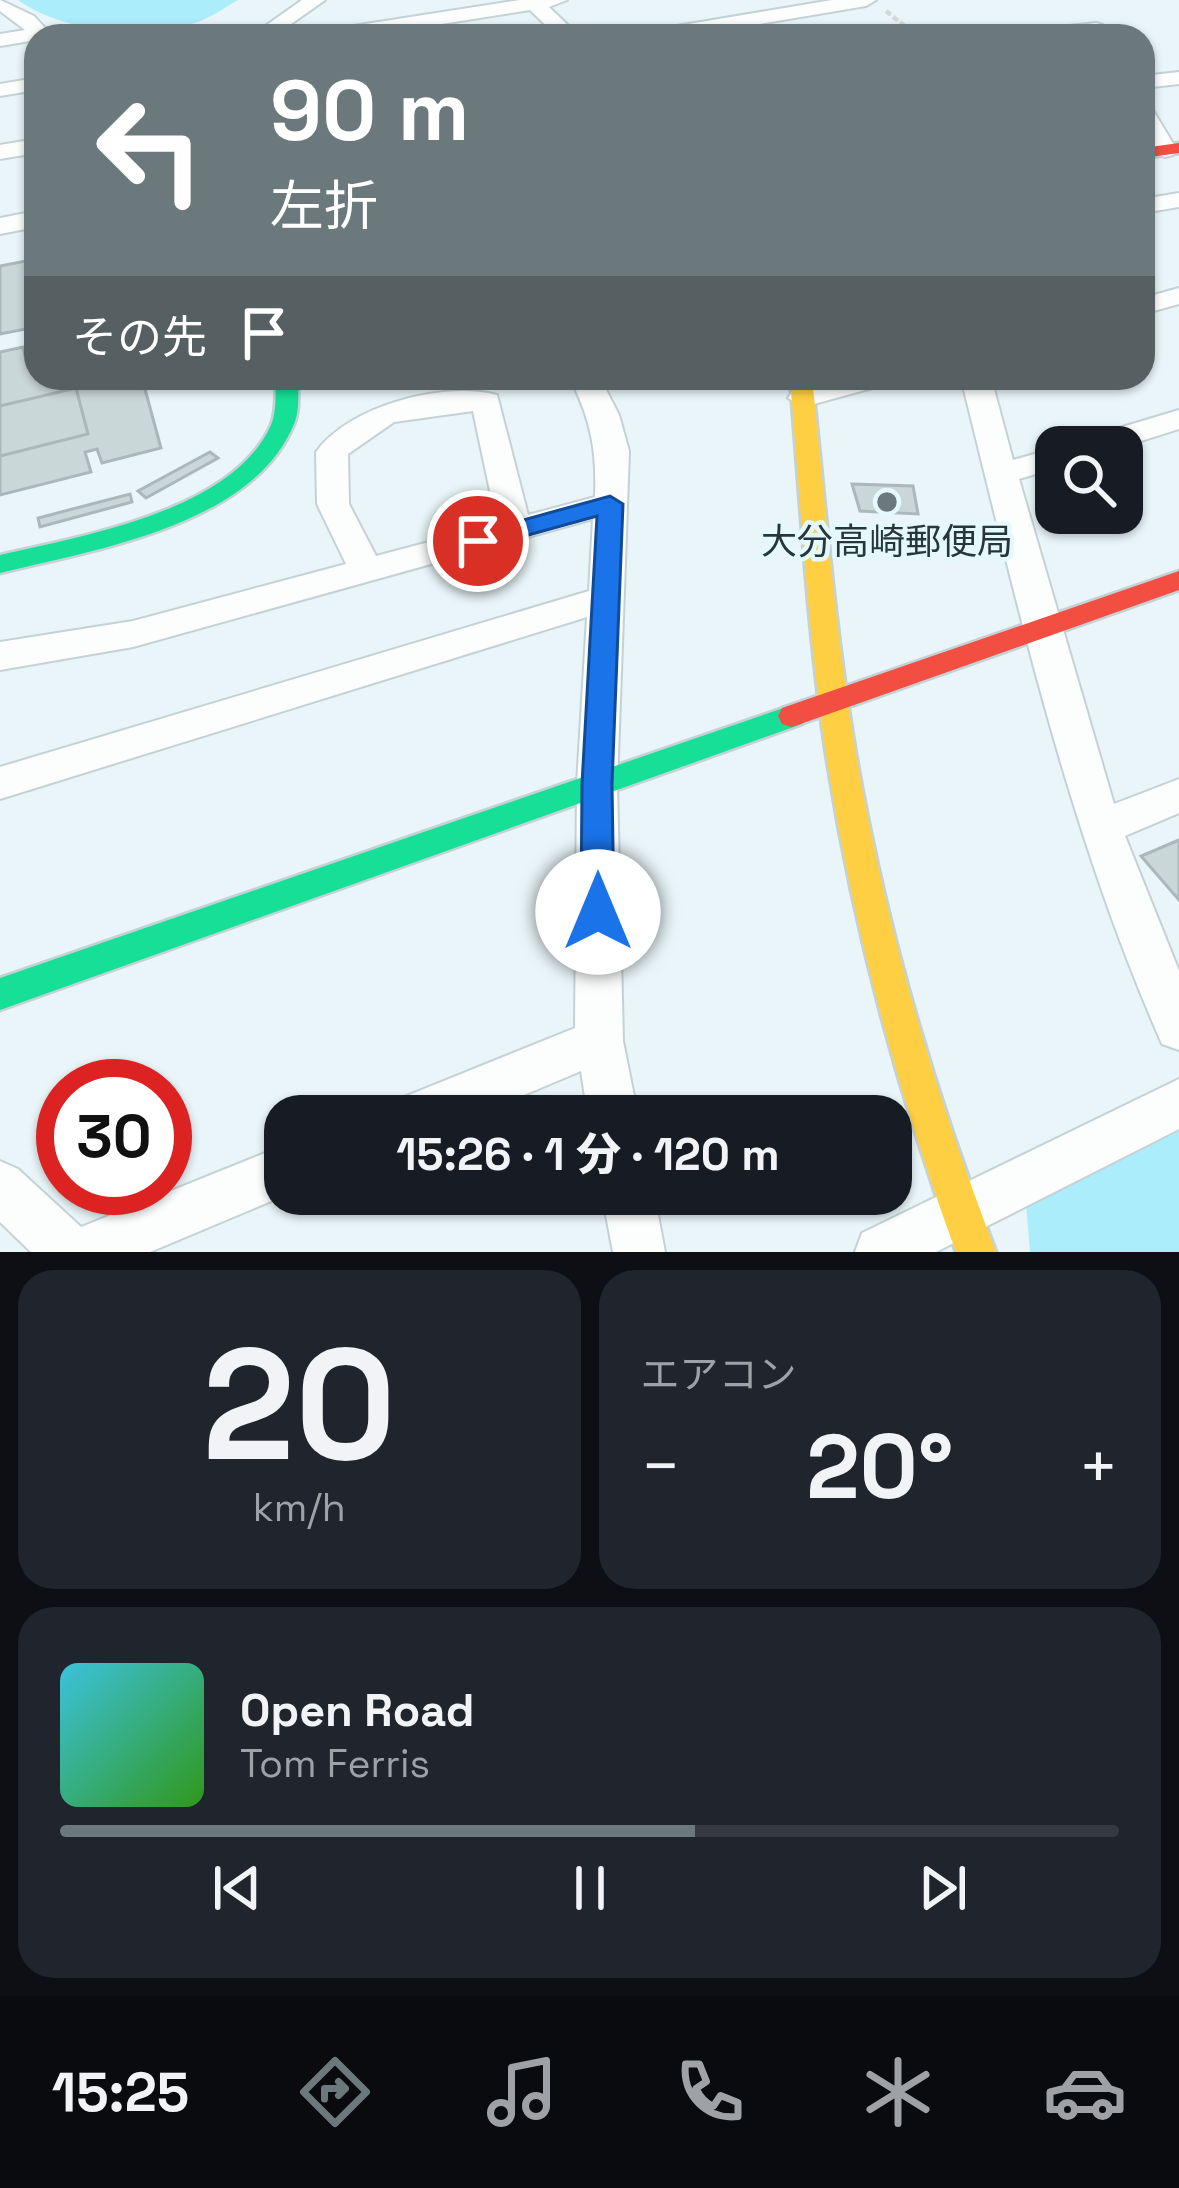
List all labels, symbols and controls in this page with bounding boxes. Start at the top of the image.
text: 90 m [270,57,469,165]
icon: left [72,72,228,228]
text: 左折 [270,172,378,241]
icon: arrive [231,300,297,366]
text: その先 [72,309,207,366]
map controls [1035,426,1143,534]
button: search [1035,426,1143,534]
marker: 大分高崎郵便局 [874,489,900,515]
pin [427,490,529,592]
icon: arrive [445,508,511,574]
place label: 大分高崎郵便局 [761,519,1013,565]
position arrow [535,849,661,975]
speed limit sign: 30 [36,1059,192,1215]
text: 15:26 · 1 分 · 120 m [396,1126,780,1183]
text: 20 [202,1305,396,1505]
text: エアコン [641,1350,797,1399]
text: 20° [806,1409,953,1524]
text: − [641,1424,681,1508]
text: + [1078,1424,1119,1508]
text: km/h [253,1483,346,1532]
text: Open Road [240,1682,475,1739]
text: Tom Ferris [240,1739,430,1788]
icon: previous [204,1855,270,1921]
icon: pause [557,1855,623,1921]
icon: next [910,1855,976,1921]
icon: directions [293,2050,377,2134]
icon: music [480,2050,564,2134]
icon: phone [668,2050,752,2134]
icon: climate [856,2050,940,2134]
icon: car [1043,2050,1127,2134]
text: 15:25 [52,2058,189,2127]

